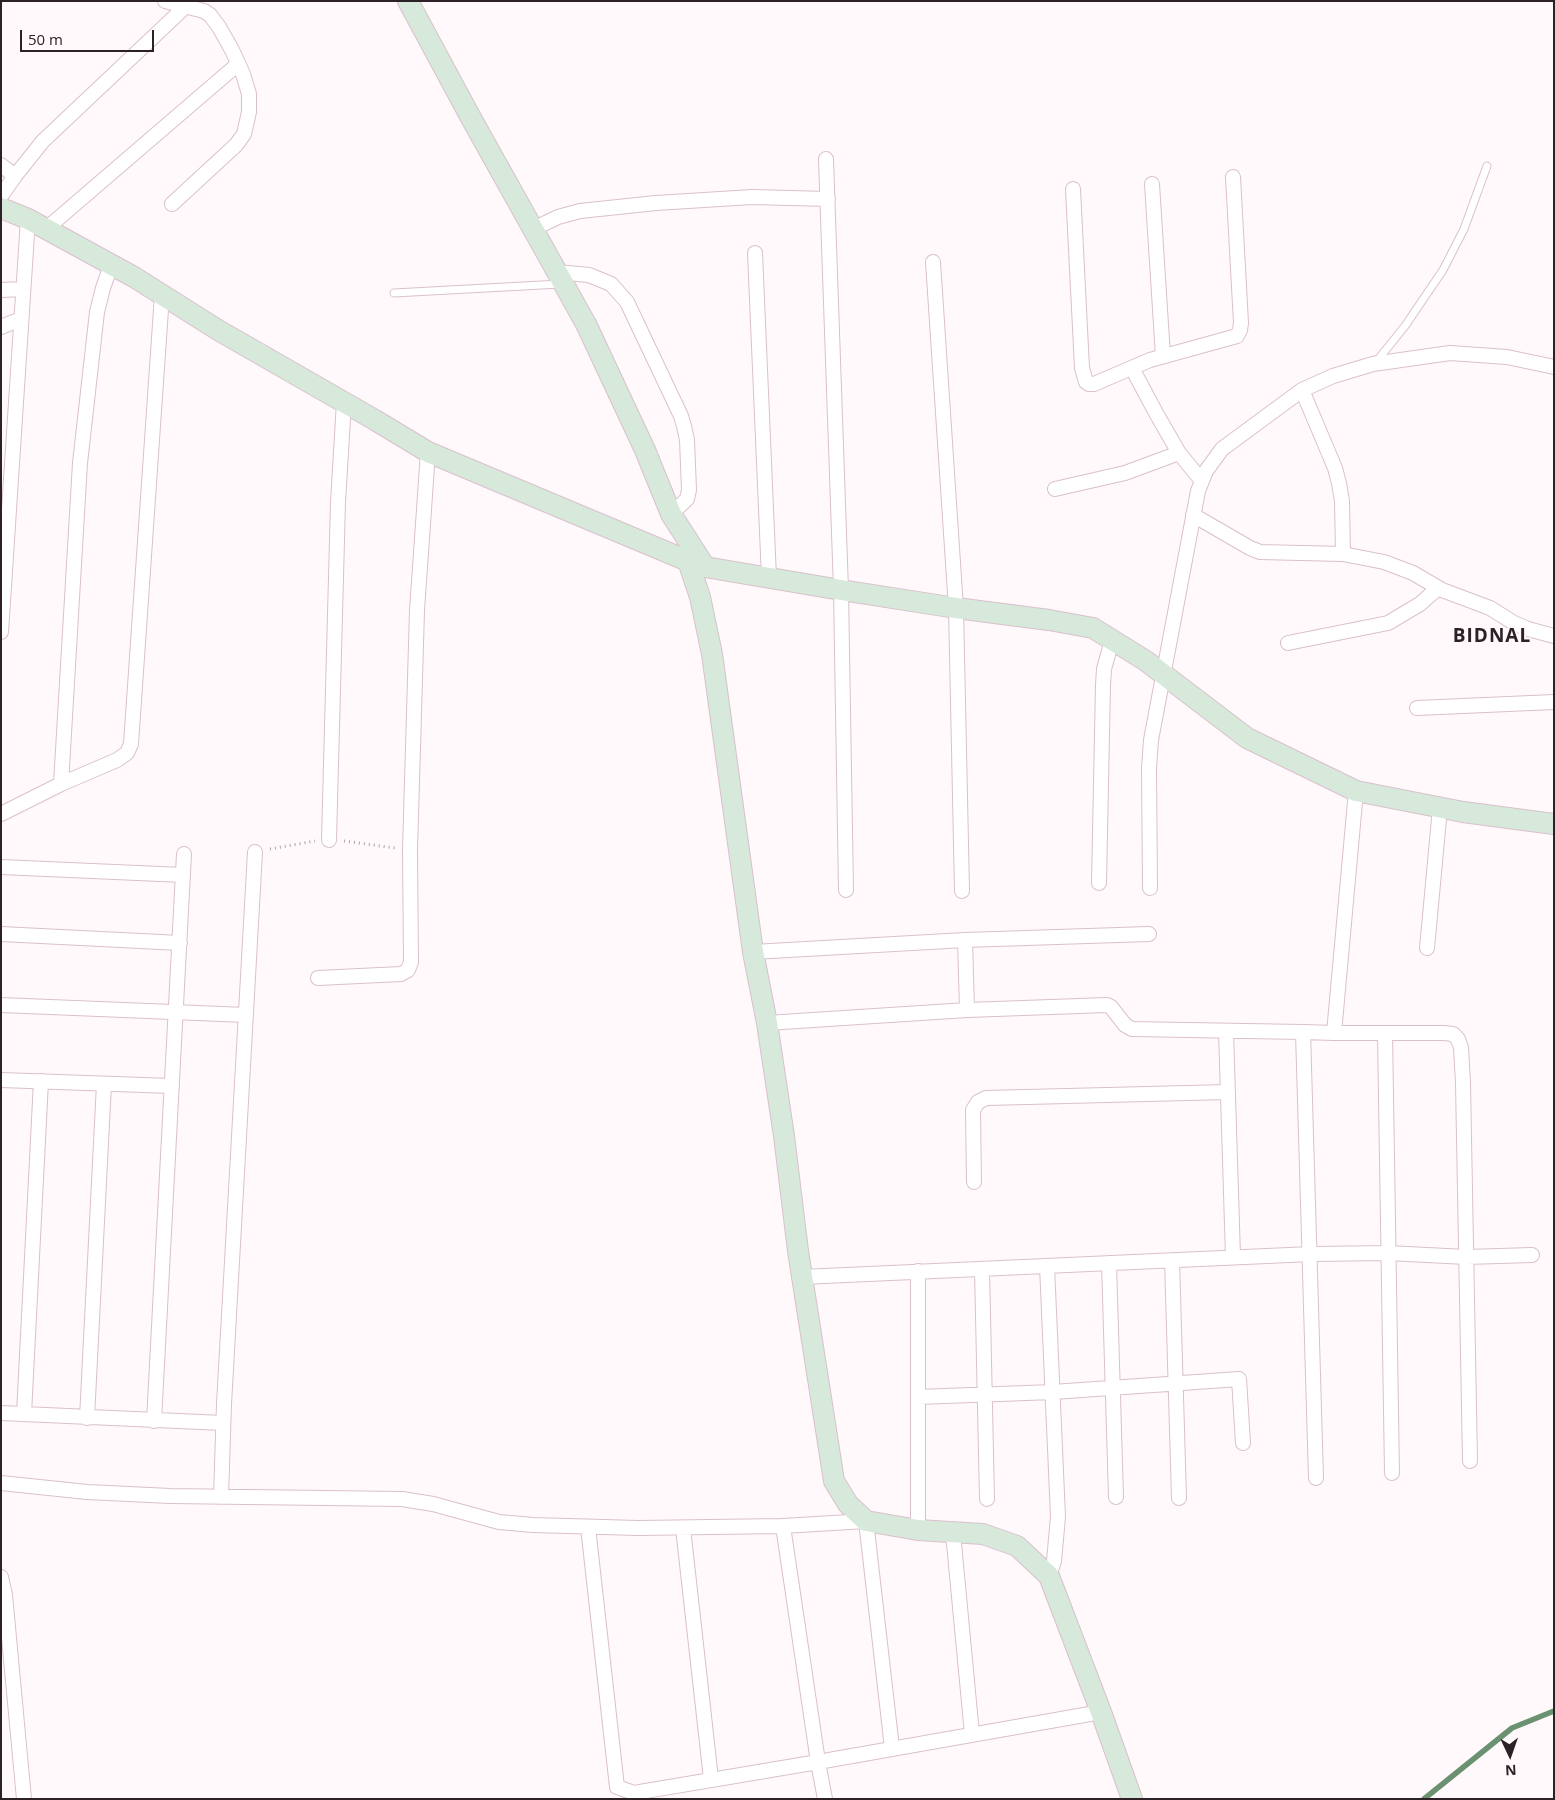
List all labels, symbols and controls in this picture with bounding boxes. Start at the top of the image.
scale bar [22,20,156,52]
text: 50 m [28,29,63,49]
district label: BIDNAL [1452,626,1532,648]
north arrow [1485,1730,1535,1780]
text: N [1505,1761,1517,1780]

